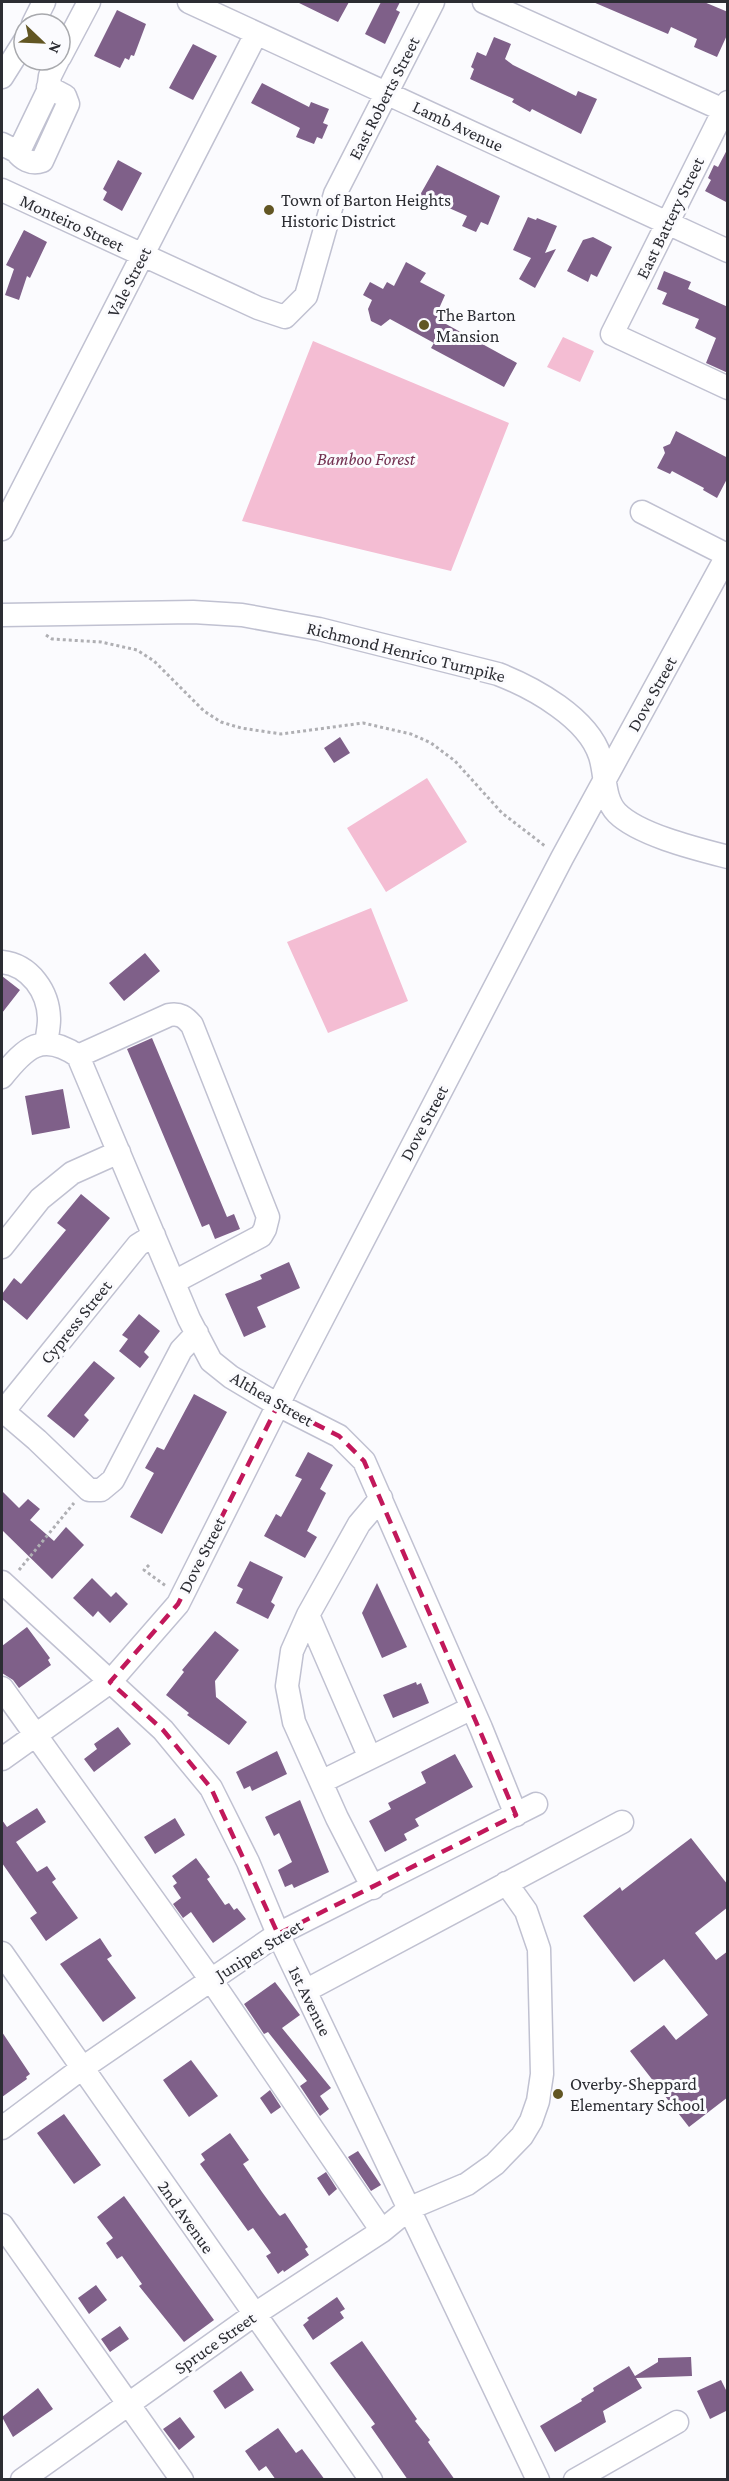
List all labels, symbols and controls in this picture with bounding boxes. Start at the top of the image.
north arrow [12,12,72,72]
street label: East Roberts Street [344,32,424,163]
text: N [45,39,65,56]
street label: Lamb Avenue [410,96,506,156]
street label: East Battery Street [632,153,709,282]
street label: Monteiro Street [17,190,128,256]
place label: Town of Barton Heights Historic District [281,190,451,231]
marker: Town of Barton Heights Historic District [262,203,276,217]
street label: Vale Street [103,243,156,320]
place label: The Barton Mansion [436,305,516,346]
marker: The Barton Mansion [417,318,431,332]
park label: Bamboo Forest [317,449,416,469]
street label: Richmond Henrico Turnpike [305,618,507,686]
street label: Dove Street [623,652,681,735]
street label: Dove Street [396,1081,453,1164]
street label: Cypress Street [36,1275,116,1368]
street label: Althea Street [227,1367,318,1431]
street label: Dove Street [174,1513,230,1596]
street label: Juniper Street [210,1915,307,1986]
street label: 1st Avenue [284,1963,336,2039]
place label: Overby-Sheppard Elementary School [570,2074,705,2115]
marker: Overby-Sheppard Elementary School [551,2087,565,2101]
street label: 2nd Avenue [154,2177,218,2257]
street label: Spruce Street [171,2307,260,2378]

